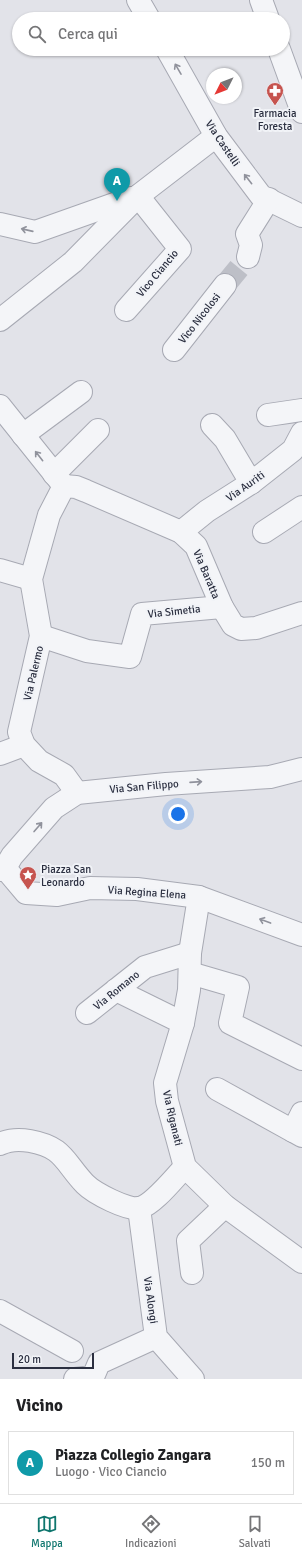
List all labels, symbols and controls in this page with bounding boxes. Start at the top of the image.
search box [12,12,290,56]
icon: search [26,23,48,45]
text: Cerca qui [58,25,118,43]
one-way arrow [174,64,182,76]
north arrow [206,68,242,104]
pharmacy icon: Farmacia Foresta [265,81,285,106]
place label: Farmacia Foresta [253,107,297,133]
street label: Via Castelli [202,118,243,169]
pin: A [104,168,130,201]
one-way arrow [244,173,252,184]
one-way arrow [20,226,33,234]
street label: Vico Ciancio [134,247,181,300]
street label: Vico Nicolosi [176,290,223,346]
one-way arrow [35,450,44,461]
street label: Via Auriti [224,468,267,504]
street label: Via Baratta [190,548,223,601]
street label: Via Simetia [147,602,202,621]
street label: Via Palermo [21,644,46,702]
street label: Via San Filippo [109,777,180,796]
one-way arrow [189,778,202,785]
your location [168,804,188,824]
one-way arrow [33,822,42,832]
place label: Piazza San Leonardo [41,863,91,889]
place icon: Piazza San Leonardo [18,865,38,890]
street label: Via Regina Elena [107,883,187,902]
one-way arrow [260,917,272,925]
street label: Via Romano [91,968,142,1013]
street label: Via Riganati [160,1089,185,1147]
street label: Via Alongi [141,1276,160,1325]
scale bar [12,1351,94,1370]
text: 20 m [18,1353,41,1366]
text: Vicino [16,1395,63,1416]
text: Piazza Collegio Zangara [55,1446,211,1464]
text: A [26,1455,34,1471]
text: 150 m [251,1455,285,1471]
text: Luogo · Vico Ciancio [55,1464,167,1480]
tab: Mappa [31,1513,63,1550]
tab: Indicazioni [125,1513,176,1550]
tab: Salvati [239,1513,271,1550]

